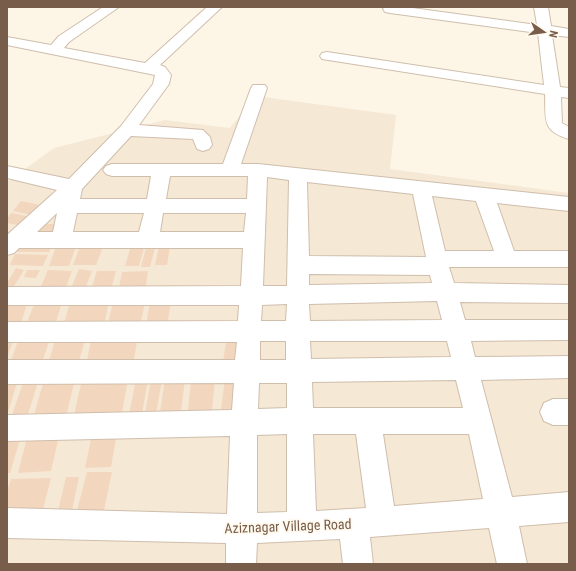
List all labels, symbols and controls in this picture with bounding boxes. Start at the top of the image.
north arrow [524,12,564,52]
text: N [546,29,560,39]
street label: Aziznagar Village Road [224,516,352,536]

